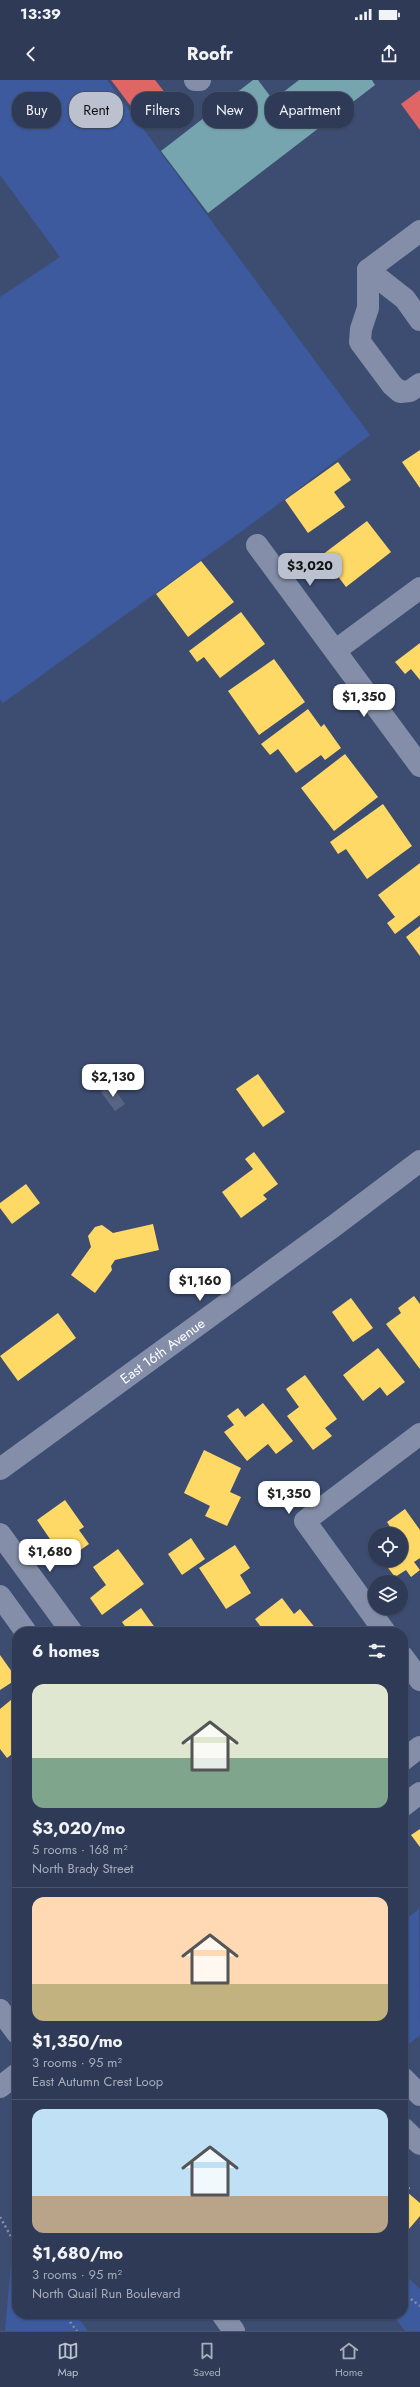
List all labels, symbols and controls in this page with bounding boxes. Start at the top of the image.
text: 13:39 [20,3,61,25]
text: Roofr [187,41,233,67]
icon: back [20,43,42,65]
icon: share [378,43,400,65]
chip: Buy [12,92,61,128]
chip: Rent [69,92,123,128]
chip: Filters [131,92,194,128]
chip: New [202,92,257,128]
chip: Apartment [265,92,354,128]
pin: $3,020 [277,553,343,587]
text: $3,020 [287,556,333,575]
pin: $1,350 [331,684,397,718]
text: $1,350 [342,687,386,706]
pin: $2,130 [80,1064,146,1098]
text: $2,130 [91,1067,135,1086]
pin: $1,160 [167,1268,233,1302]
text: $1,160 [179,1271,221,1290]
street label: East 16th Avenue [116,1313,209,1388]
pin: $1,350 [256,1481,322,1515]
text: $1,350 [267,1484,311,1503]
map controls [368,1527,408,1615]
button: locate [368,1527,408,1567]
pin: $1,680 [17,1539,83,1573]
text: $1,680 [28,1542,72,1561]
button: layers [368,1575,408,1615]
text: 6 homes [32,1639,100,1663]
icon: filters [366,1640,388,1662]
icon: home [174,1710,246,1782]
text: $3,020/mo [32,1816,125,1840]
text: 5 rooms · 168 m² [32,1840,128,1859]
text: North Brady Street [32,1859,134,1878]
icon: home [174,1923,246,1995]
text: $1,350/mo [32,2029,123,2053]
text: 3 rooms · 95 m² [32,2053,122,2072]
text: East Autumn Crest Loop [32,2072,163,2091]
icon: home [174,2135,246,2207]
text: $1,680/mo [32,2241,123,2265]
text: 3 rooms · 95 m² [32,2265,122,2284]
text: North Quail Run Boulevard [32,2284,180,2303]
tab: Map [57,2340,79,2380]
tab: Saved [193,2340,221,2380]
tab: Home [335,2340,363,2380]

